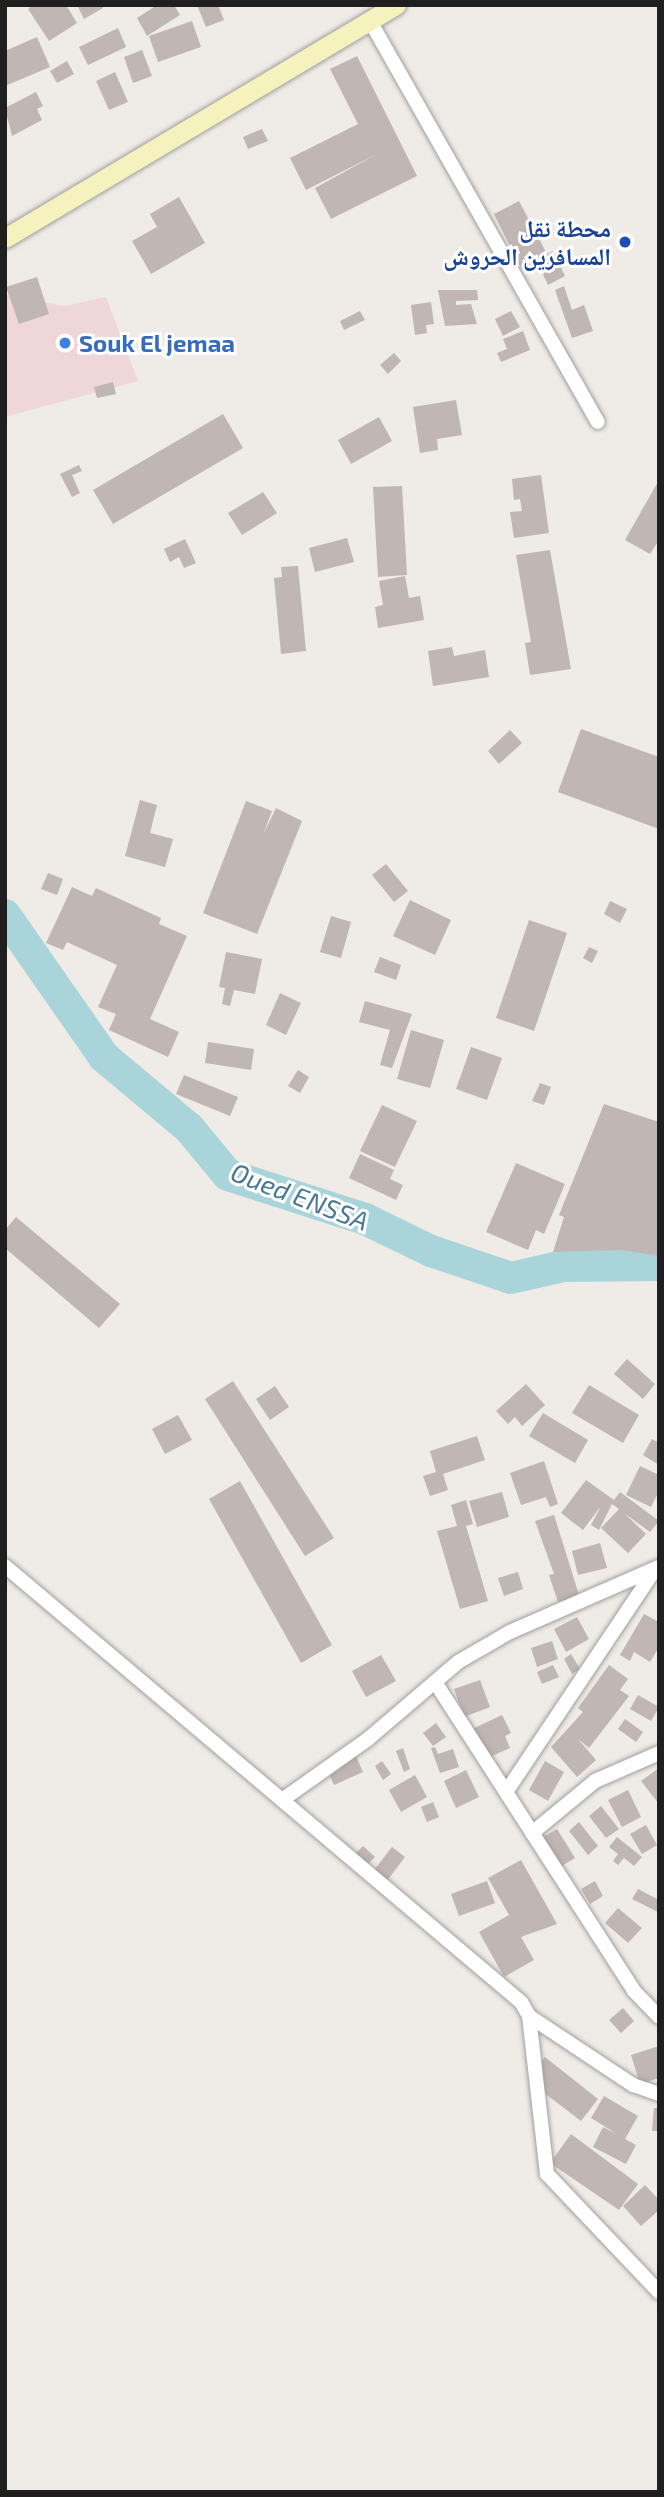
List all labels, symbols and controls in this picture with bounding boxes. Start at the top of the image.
place label: محطة نقل المسافرين الحروش [443,214,611,270]
marker: محطة نقل المسافرين الحروش [617,234,633,250]
place label: Souk El jemaa [79,329,236,357]
marker: Souk El jemaa [57,335,73,351]
water label: Oued ENSSA [227,1156,373,1236]

